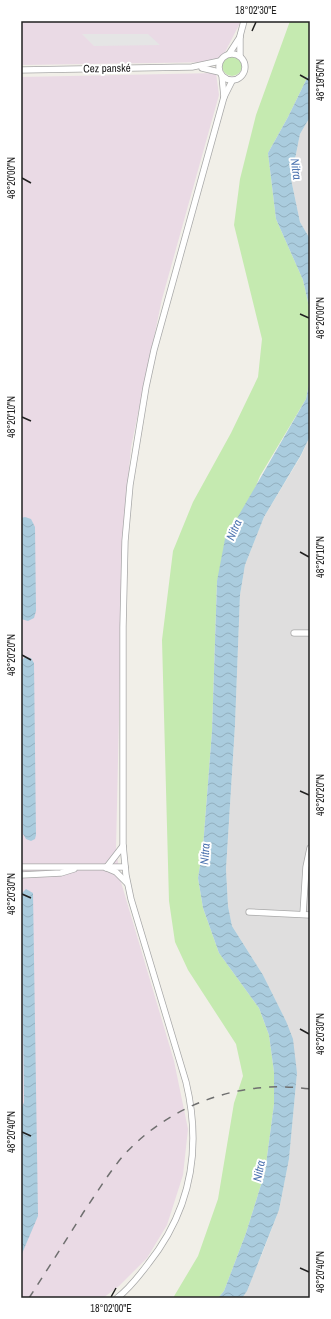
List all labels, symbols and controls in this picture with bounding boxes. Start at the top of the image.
text: 18°02'30"E [235,4,277,17]
text: 48°19'50"N [314,59,327,101]
street label: Cez panské [83,61,131,75]
text: 48°20'00"N [5,157,18,199]
water label: Nitra [287,157,305,181]
text: 48°20'00"N [314,297,327,339]
text: 48°20'10"N [5,396,18,438]
water label: Nitra [222,517,246,543]
text: 48°20'10"N [314,536,327,578]
text: 48°20'20"N [5,634,18,676]
text: 48°20'20"N [314,774,327,816]
water label: Nitra [196,842,214,865]
text: 48°20'30"N [5,873,18,915]
text: 48°20'30"N [314,1013,327,1055]
text: 48°20'40"N [5,1111,18,1153]
water label: Nitra [249,1158,269,1183]
text: 48°20'40"N [314,1251,327,1293]
text: 18°02'00"E [90,1302,132,1315]

